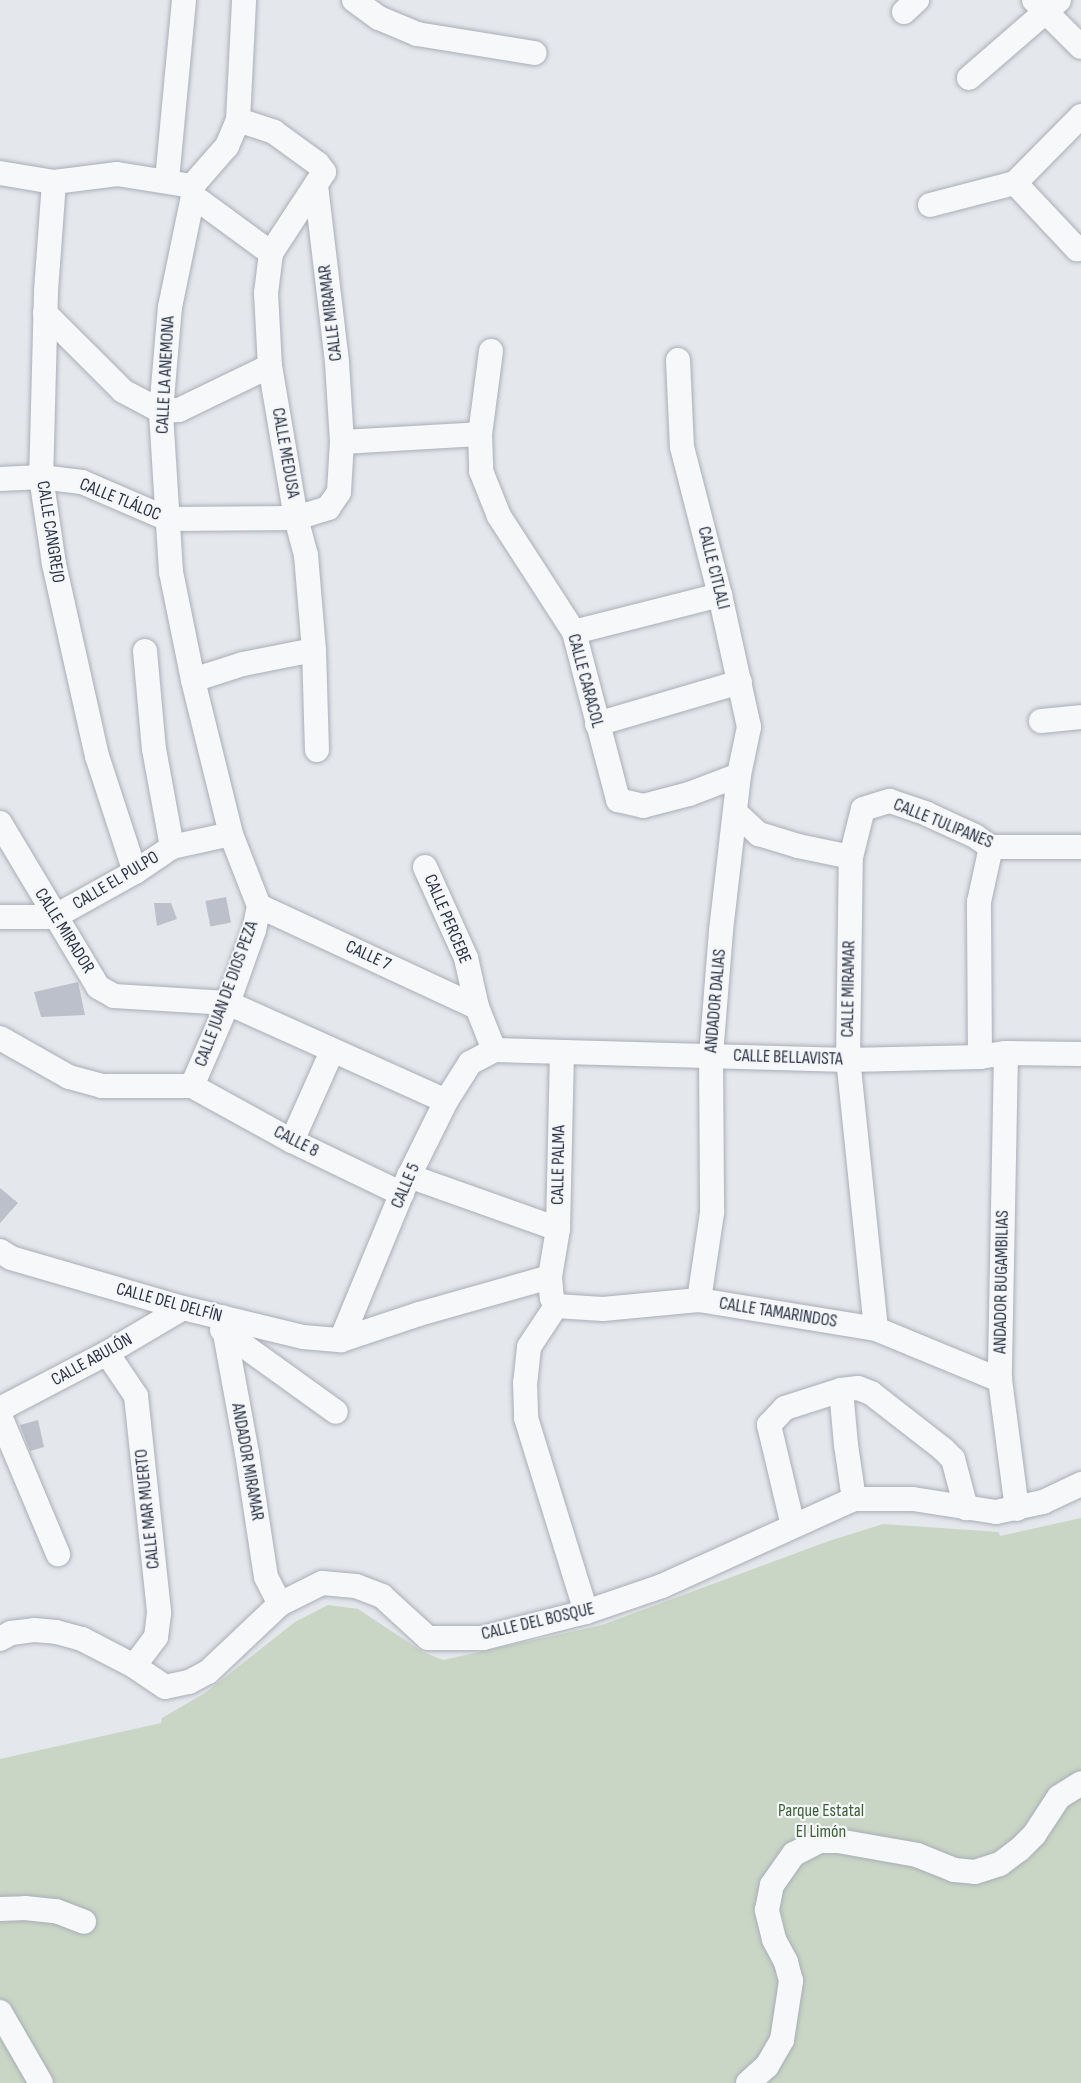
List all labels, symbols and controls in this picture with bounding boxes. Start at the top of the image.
street label: CALLE MIRAMAR [314,264,348,362]
street label: CALLE LA ANEMONA [152,315,180,435]
street label: CALLE MEDUSA [266,406,304,500]
street label: CALLE TLÁLOC [76,474,164,526]
street label: CALLE CANGREJO [31,479,69,585]
street label: CALLE CITLALI [692,524,734,612]
street label: CALLE CARACOL [562,632,608,730]
street label: CALLE TULIPANES [890,794,996,854]
street label: CALLE EL PULPO [69,847,163,915]
street label: CALLE PERCEBE [419,871,475,967]
street label: CALLE MIRADOR [29,884,99,978]
street label: CALLE JUAN DE DIOS PEZA [191,918,263,1070]
street label: CALLE 7 [342,936,394,976]
street label: CALLE MIRAMAR [837,940,861,1038]
street label: ANDADOR DALIAS [701,948,731,1054]
street label: CALLE BELLAVISTA [733,1045,843,1071]
street label: CALLE 8 [270,1121,322,1163]
street label: CALLE PALMA [548,1125,570,1205]
street label: CALLE 5 [387,1160,425,1212]
street label: ANDADOR BUGAMBILIAS [990,1210,1014,1354]
street label: CALLE DEL DELFÍN [114,1279,224,1327]
street label: CALLE TAMARINDOS [717,1293,839,1333]
street label: CALLE ABULÓN [48,1329,136,1391]
street label: ANDADOR MIRAMAR [226,1402,268,1522]
street label: CALLE MAR MUERTO [131,1448,165,1570]
street label: CALLE DEL BOSQUE [479,1598,597,1646]
park label: Parque Estatal El Limón [778,1801,864,1844]

